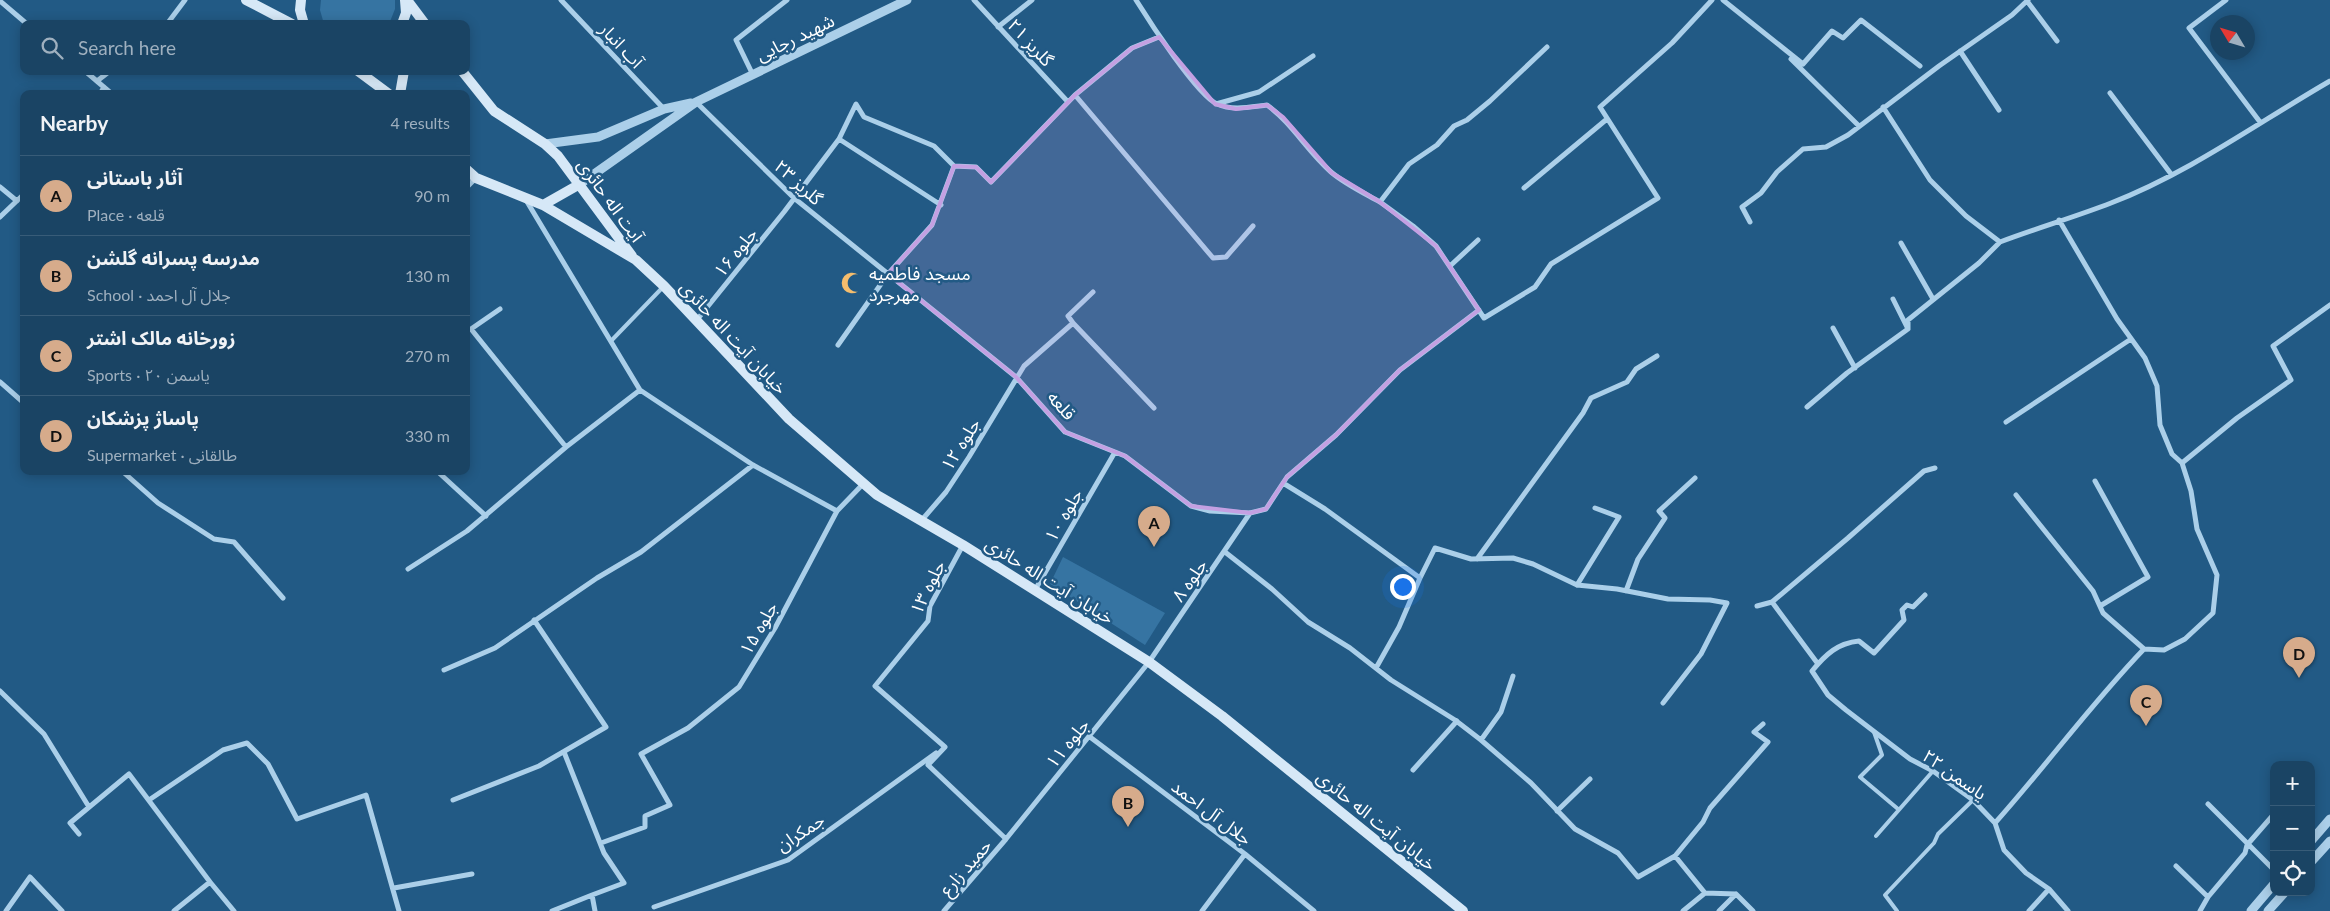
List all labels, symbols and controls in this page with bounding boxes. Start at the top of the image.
street label: شهید رجایی [752,9,838,66]
street label: گلریز ۲۱ [1003,14,1059,71]
north arrow [2210,15,2255,60]
street label: آب انبار [594,17,649,73]
search box [20,20,470,75]
icon: search [38,34,66,62]
text: Search here [78,36,176,59]
text: Nearby [40,110,108,135]
text: 4 results [390,113,450,132]
street label: آیت اله حائری [573,154,649,247]
street label: گلریز ۲۳ [770,155,828,210]
text: آثار باستانی [87,166,183,189]
text: A [50,186,62,205]
text: 90 m [414,186,450,205]
text: Place · قلعه [87,205,165,224]
street label: جلوه ۱۶ [709,223,762,282]
text: مدرسه پسرانه گلشن [87,246,260,269]
place label: مسجد فاطمیه مهرجرد [869,262,971,306]
text: B [51,266,61,285]
text: 130 m [405,266,450,285]
mosque icon: مسجد فاطمیه مهرجرد [839,270,865,296]
street label: خیابان آیت اله حائری [675,276,792,399]
text: School · جلال آل احمد [87,285,231,304]
text: زورخانه مالک اشتر [87,326,235,349]
text: C [51,346,61,365]
text: 270 m [405,346,450,365]
text: Sports · یاسمن ۲۰ [87,365,210,384]
street label: قلعه [1043,386,1081,424]
text: پاساژ پزشکان [87,406,199,429]
street label: جلوه ۱۲ [936,414,985,475]
text: D [50,426,62,445]
text: 330 m [405,426,450,445]
text: Supermarket · طالقانی [87,445,237,464]
street label: جلوه ۱۰ [1039,485,1088,546]
pin: A [1138,506,1170,547]
street label: خیابان آیت اله حائری [981,532,1118,629]
street label: جلوه ۸ [1167,555,1212,606]
street label: جلوه ۱۳ [905,557,950,618]
your location [1390,574,1416,600]
street label: جلوه ۱۵ [734,598,783,659]
pin: D [2283,637,2315,678]
pin: C [2130,685,2162,726]
street label: جلوه ۱۱ [1041,714,1094,773]
street label: یاسمن ۲۲ [1918,744,1991,805]
map controls [2270,761,2315,896]
button: + [2270,761,2315,806]
street label: خیابان آیت اله حائری [1312,765,1441,876]
street label: جلال آل احمد [1167,775,1256,850]
pin: B [1112,786,1144,827]
button: − [2270,806,2315,851]
street label: جمکران [772,808,829,857]
street label: حمید زارع [934,834,999,903]
button: locate [2270,851,2315,896]

